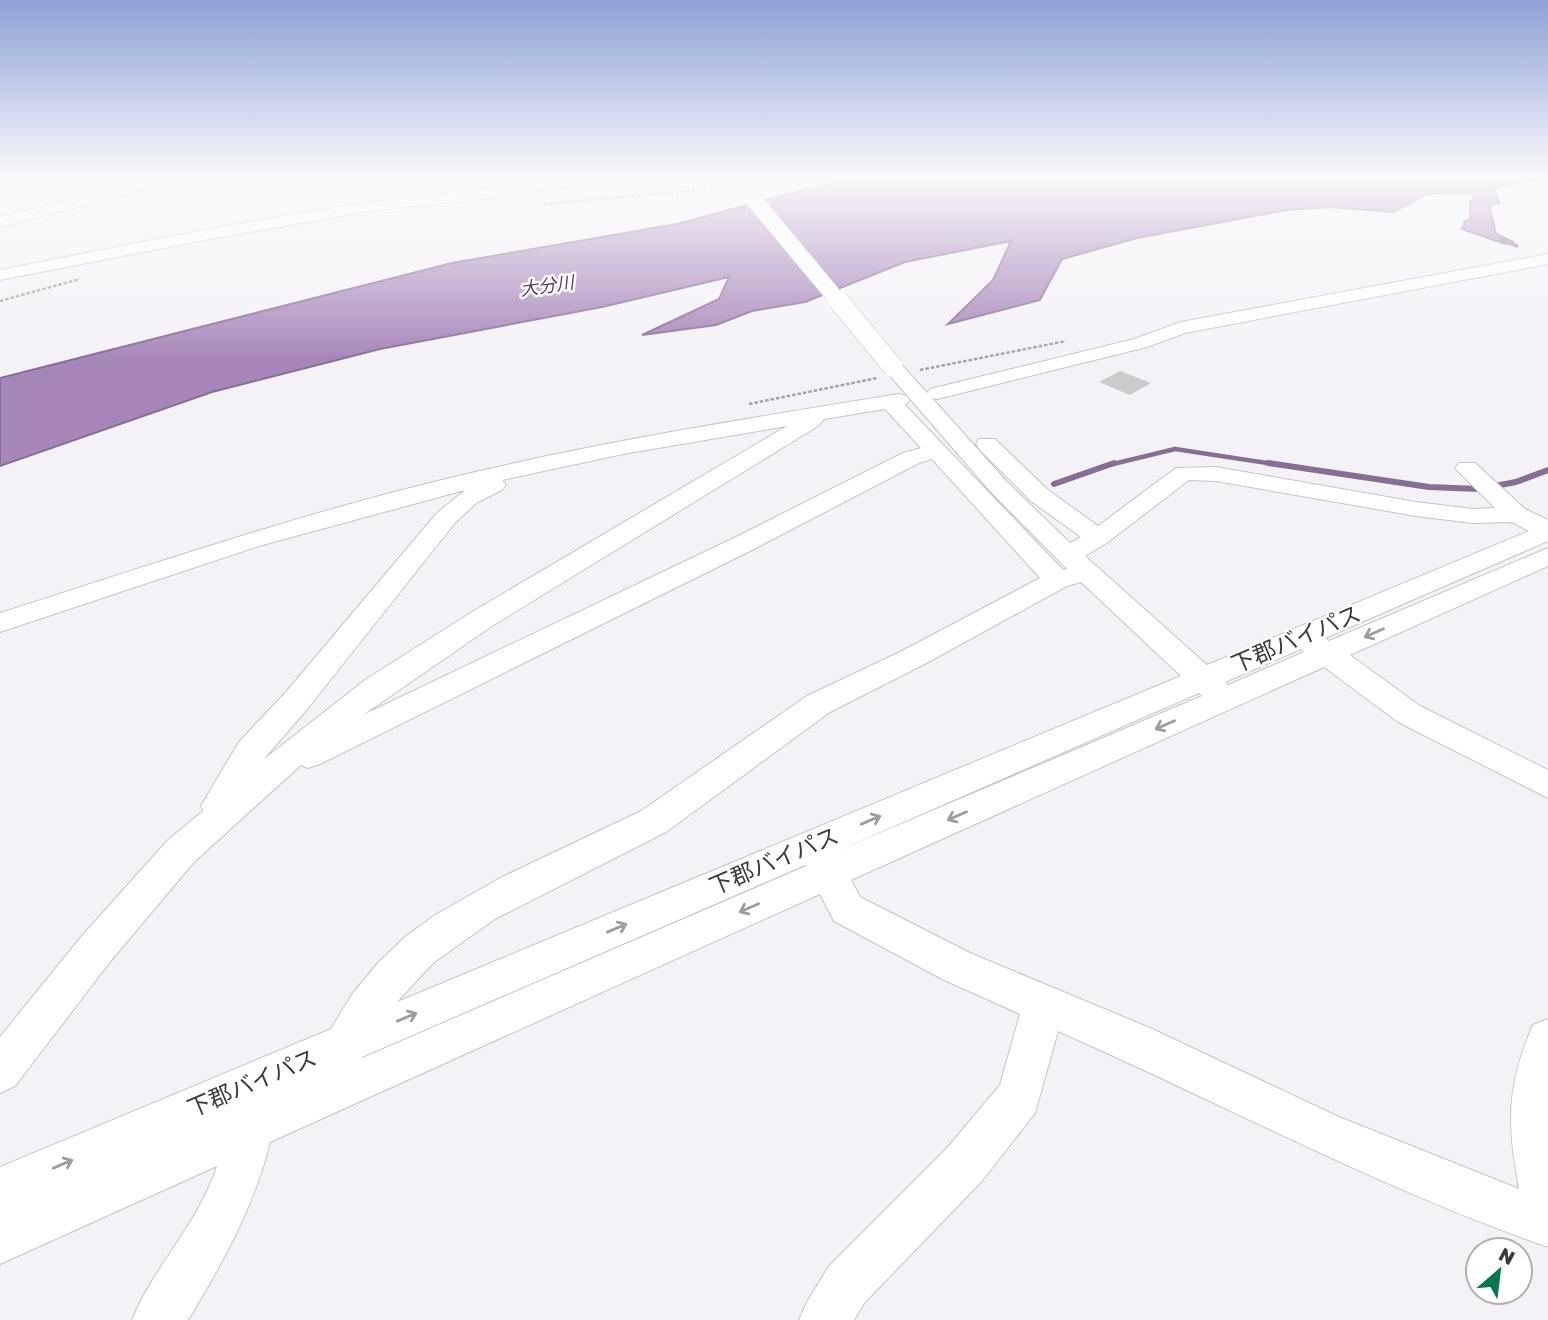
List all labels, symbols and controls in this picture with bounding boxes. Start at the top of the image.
water label: 大分川 [519,270,577,300]
street label: 下郡バイパス [1227,598,1364,678]
one-way arrow [1363,627,1385,640]
one-way arrow [1155,719,1177,732]
one-way arrow [947,810,968,823]
one-way arrow [860,813,881,826]
street label: 下郡バイパス [705,820,842,900]
one-way arrow [739,902,760,915]
one-way arrow [605,921,627,934]
one-way arrow [396,1010,418,1023]
street label: 下郡バイパス [183,1042,320,1122]
one-way arrow [52,1157,73,1170]
north arrow [1464,1236,1534,1306]
text: N [1495,1242,1519,1269]

